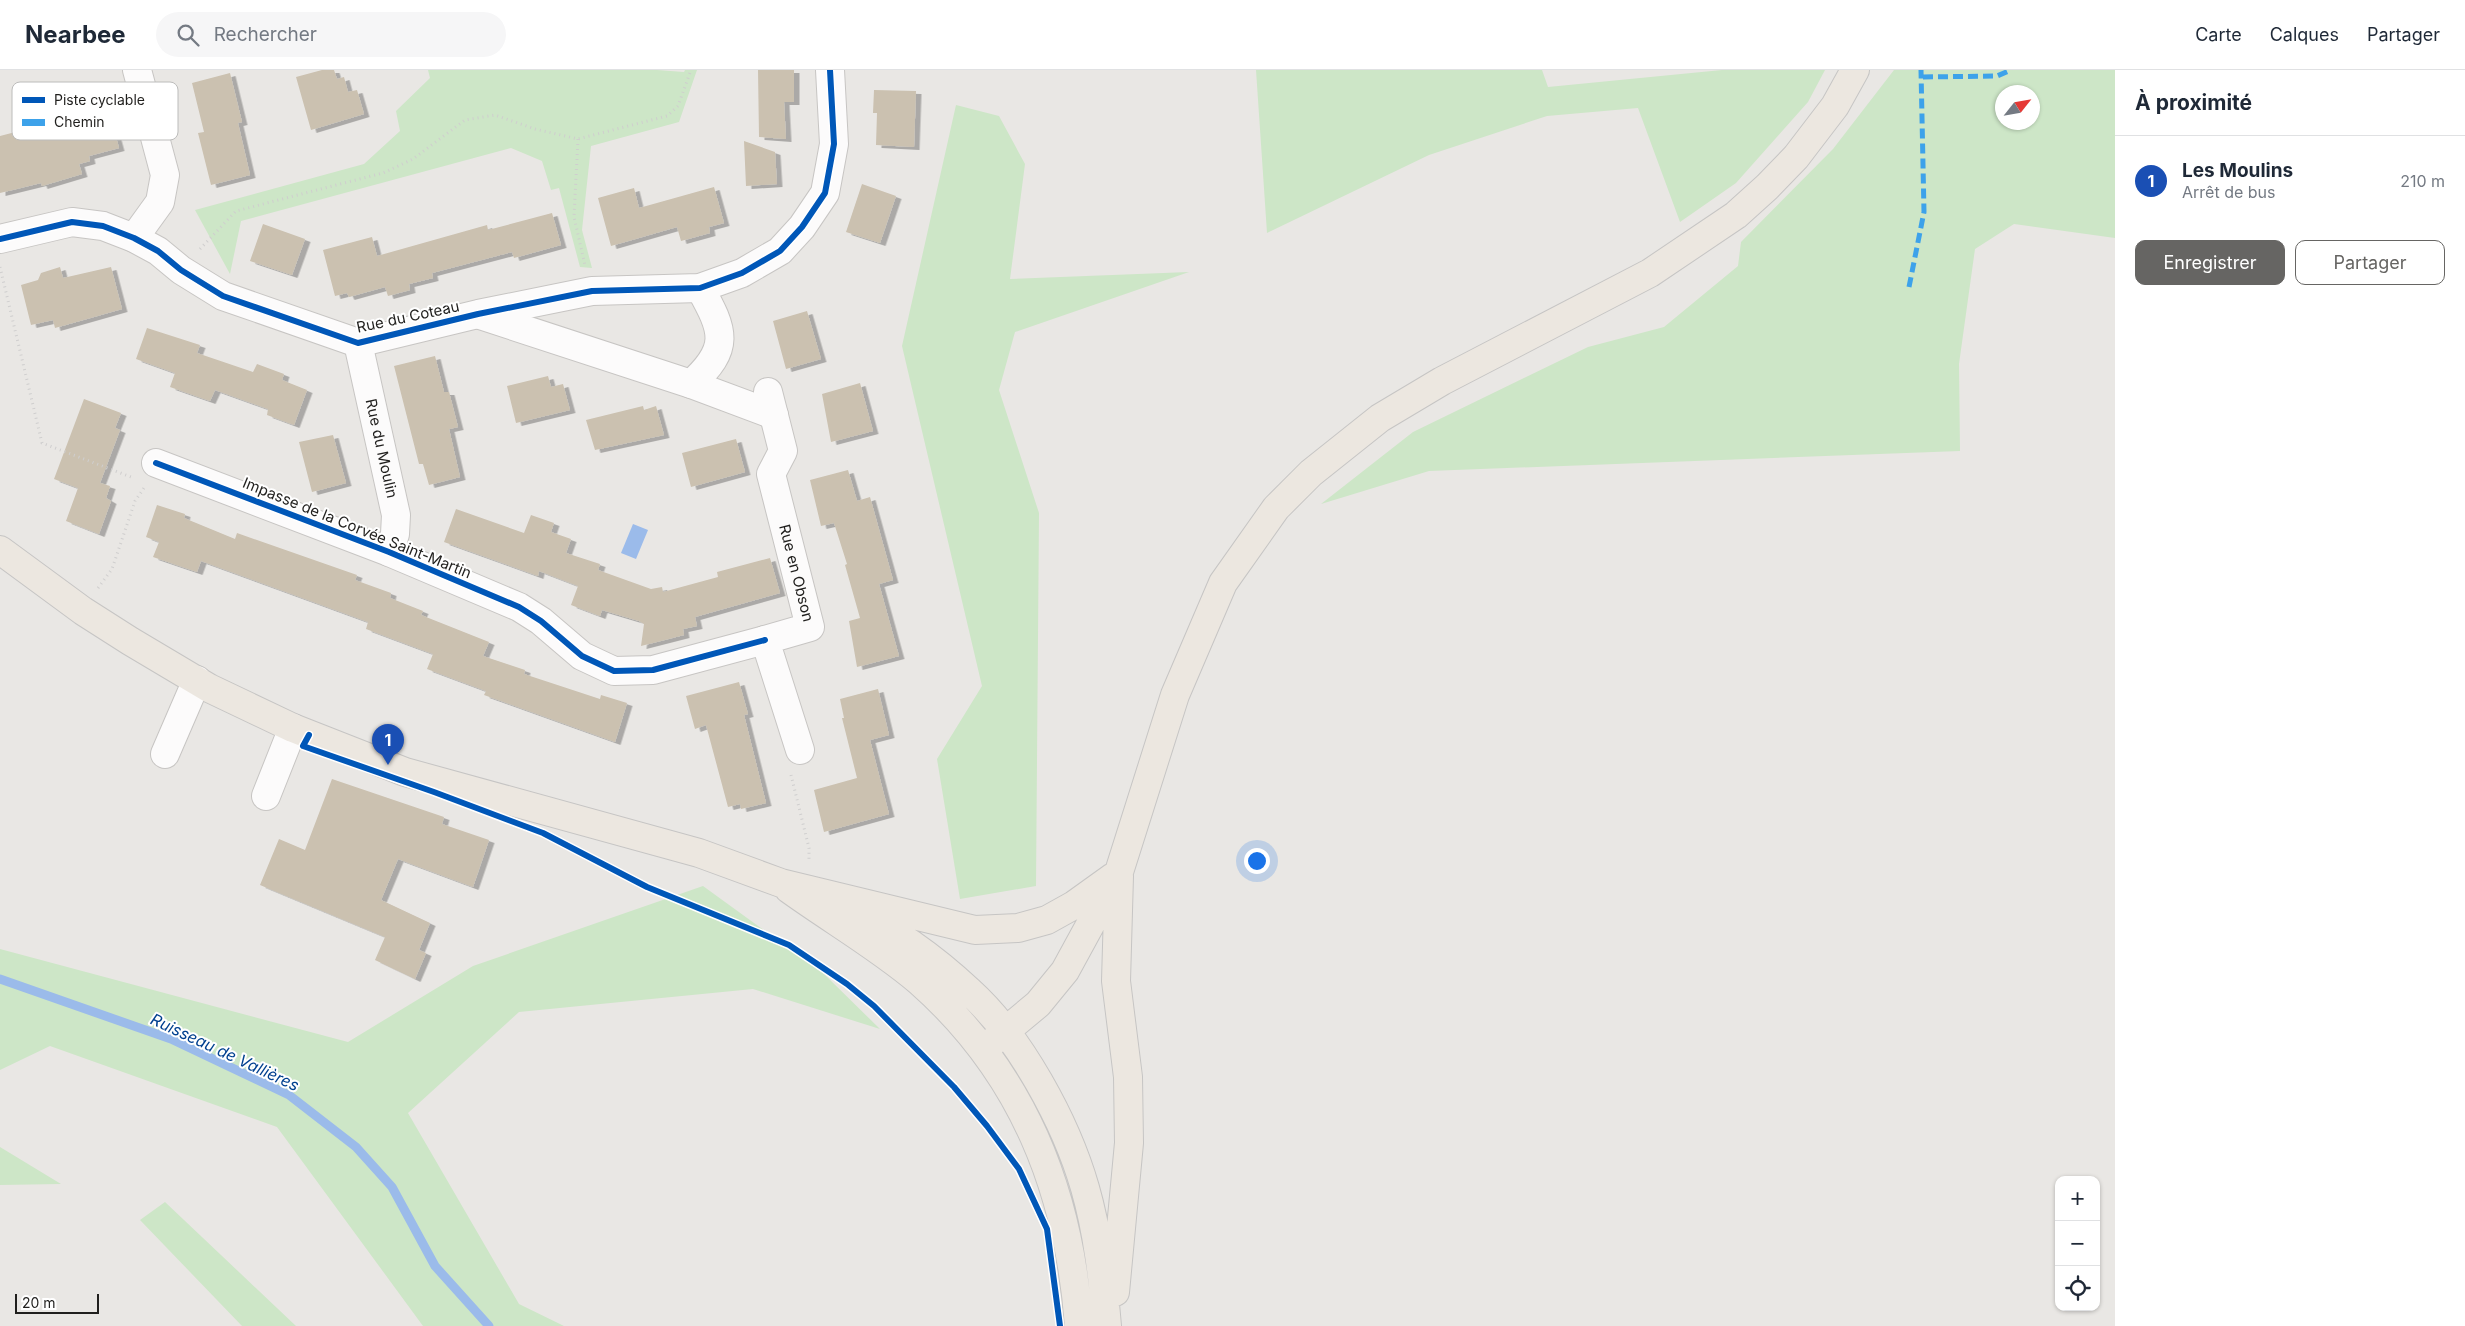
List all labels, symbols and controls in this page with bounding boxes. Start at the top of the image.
search box [156,12,506,57]
text: Nearbee [25,20,126,49]
icon: search [174,21,202,49]
text: Rechercher [214,23,317,46]
text: Carte [2195,24,2242,45]
text: Calques [2270,24,2339,45]
text: Partager [2367,24,2440,45]
legend [12,82,178,140]
north arrow [1995,85,2040,130]
text: À proximité [2135,90,2252,115]
text: Piste cyclable [54,91,145,108]
text: Chemin [54,113,105,130]
text: Les Moulins [2182,159,2293,182]
text: 1 [2148,171,2154,191]
text: 210 m [2400,171,2445,191]
text: Arrêt de bus [2182,182,2275,202]
button: Enregistrer [2135,240,2285,285]
button: Partager [2295,240,2445,285]
street label: Rue du Coteau [355,296,461,337]
street label: Rue du Moulin [362,397,402,500]
street label: Impasse de la Corvée Saint-Martin [240,473,474,582]
street label: Rue en Obson [775,522,818,624]
pin: 1 [372,724,404,765]
your location [1244,848,1270,874]
water label: Ruisseau de Vallières [148,1009,302,1095]
map controls [2055,1176,2100,1311]
button: + [2055,1176,2100,1221]
button: − [2055,1221,2100,1266]
button: locate [2055,1266,2100,1311]
scale bar [15,1291,99,1314]
text: 20 m [22,1294,56,1311]

